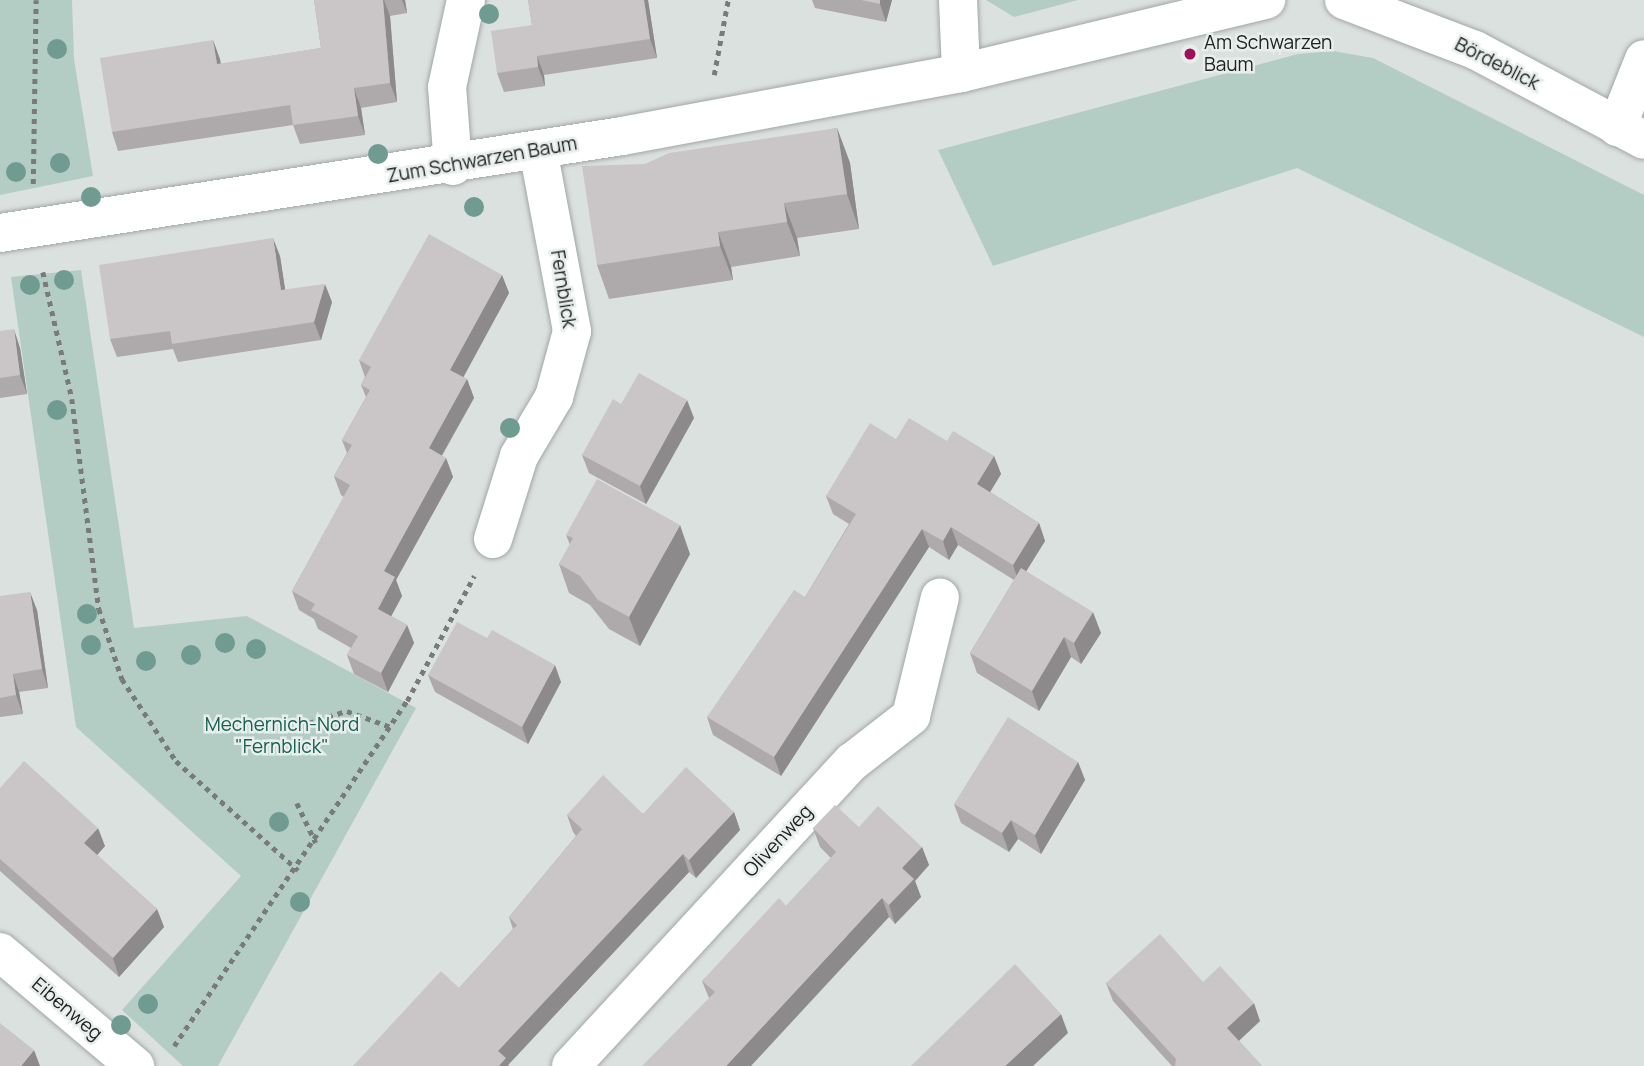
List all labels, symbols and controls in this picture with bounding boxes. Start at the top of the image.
place label: Am Schwarzen Baum [1204,32,1332,76]
street label: Bördeblick [1451,33,1543,95]
marker: Am Schwarzen Baum [1182,46,1198,62]
street label: Zum Schwarzen Baum [385,132,579,188]
street label: Fernblick [546,248,580,330]
park label: Mechernich-Nord "Fernblick" [205,714,359,758]
street label: Olivenweg [739,800,817,882]
street label: Eibenweg [27,973,107,1045]

